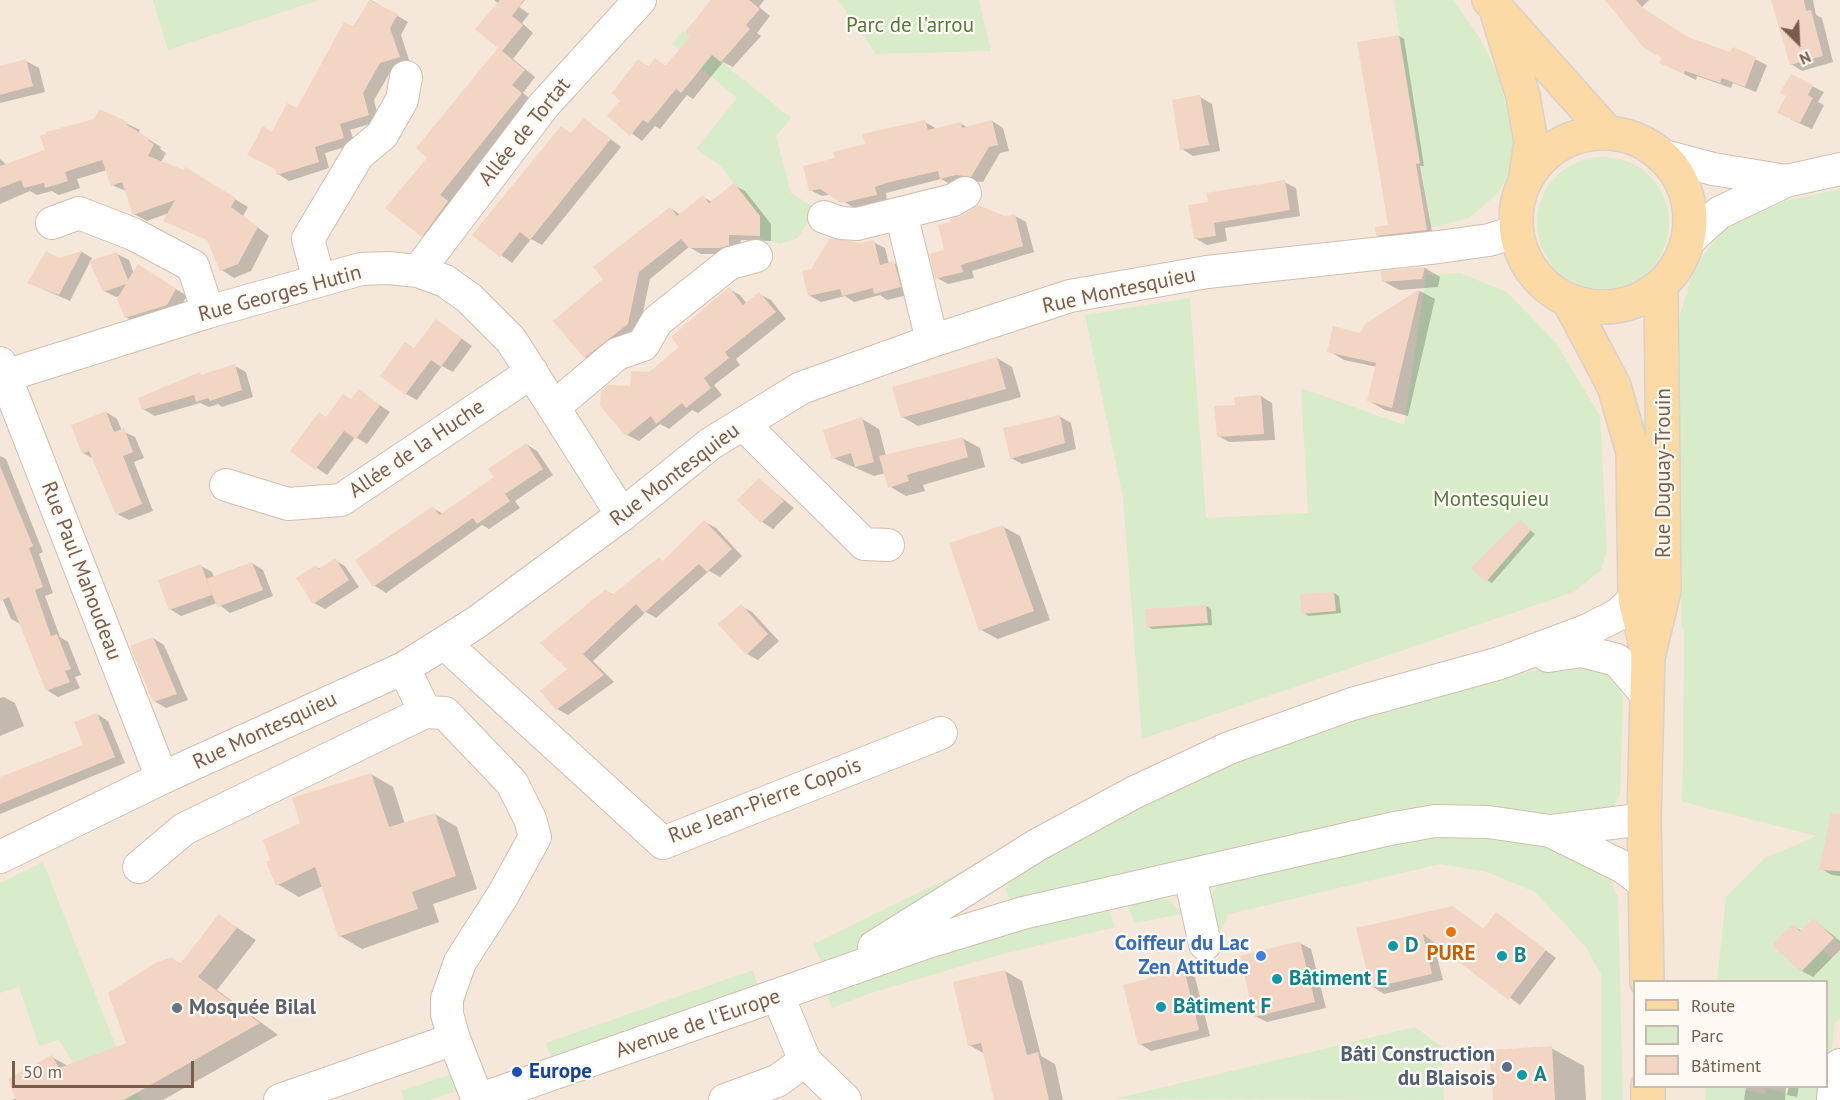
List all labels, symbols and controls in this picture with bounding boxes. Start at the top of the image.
north arrow [1768,12,1828,72]
park label: Parc de l'arrou [846,13,974,39]
text: N [1796,47,1814,70]
street label: Allée de Tortat [474,73,576,191]
street label: Rue Georges Hutin [196,260,364,328]
street label: Rue Montesquieu [1040,262,1198,320]
street label: Rue Duguay-Trouin [1651,388,1677,558]
street label: Allée de la Huche [344,394,490,504]
street label: Rue Montesquieu [605,418,745,532]
street label: Rue Paul Mahoudeau [35,478,127,664]
park label: Montesquieu [1433,487,1549,513]
street label: Rue Montesquieu [189,687,341,775]
street label: Rue Jean-Pierre Copois [665,753,865,849]
marker: PURE [1444,925,1458,939]
place label: Coiffeur du Lac Zen Attitude [1115,931,1249,981]
place label: D [1405,933,1419,959]
marker: D [1386,939,1400,953]
place label: PURE [1427,941,1475,967]
place label: B [1514,943,1526,969]
marker: Coiffeur du Lac Zen Attitude [1254,949,1268,963]
marker: B [1495,949,1509,963]
place label: Bâtiment E [1289,966,1387,992]
marker: Bâtiment E [1270,972,1284,986]
legend [1633,980,1828,1088]
street label: Avenue de l'Europe [612,984,784,1064]
place label: Bâtiment F [1173,994,1271,1020]
text: Route [1691,994,1735,1017]
place label: Mosquée Bilal [189,995,316,1021]
marker: Bâtiment F [1154,1000,1168,1014]
marker: Mosquée Bilal [170,1001,184,1015]
text: Parc [1691,1024,1724,1047]
place label: Bâti Construction du Blaisois [1341,1042,1495,1092]
scale bar [15,1049,196,1087]
text: Bâtiment [1691,1054,1761,1077]
place label: Europe [529,1059,592,1085]
text: 50 m [23,1060,62,1083]
marker: Bâti Construction du Blaisois [1500,1060,1514,1074]
place label: A [1534,1062,1547,1088]
marker: Europe [510,1065,524,1079]
marker: A [1515,1068,1529,1082]

